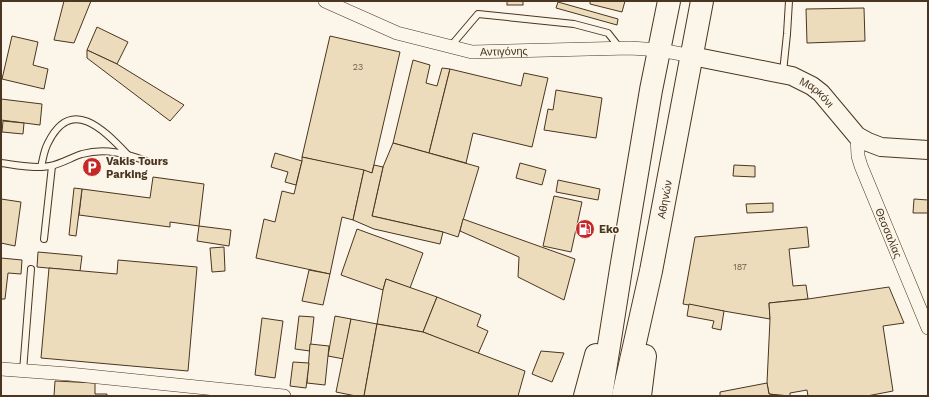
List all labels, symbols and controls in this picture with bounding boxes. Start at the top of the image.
street label: Αντιγόνης [480,44,528,58]
house number: 23 [353,62,363,72]
street label: Μαρκόνι [797,74,837,111]
place label: Vakis Tours Parking [106,155,168,181]
parking icon: Vakis Tours Parking [81,156,103,178]
street label: Αθηνών [655,178,675,220]
street label: Θεσσαλίας [873,206,905,260]
fuel station icon: Eko [574,218,596,240]
place label: Eko [599,223,619,236]
house number: 187 [733,262,747,272]

